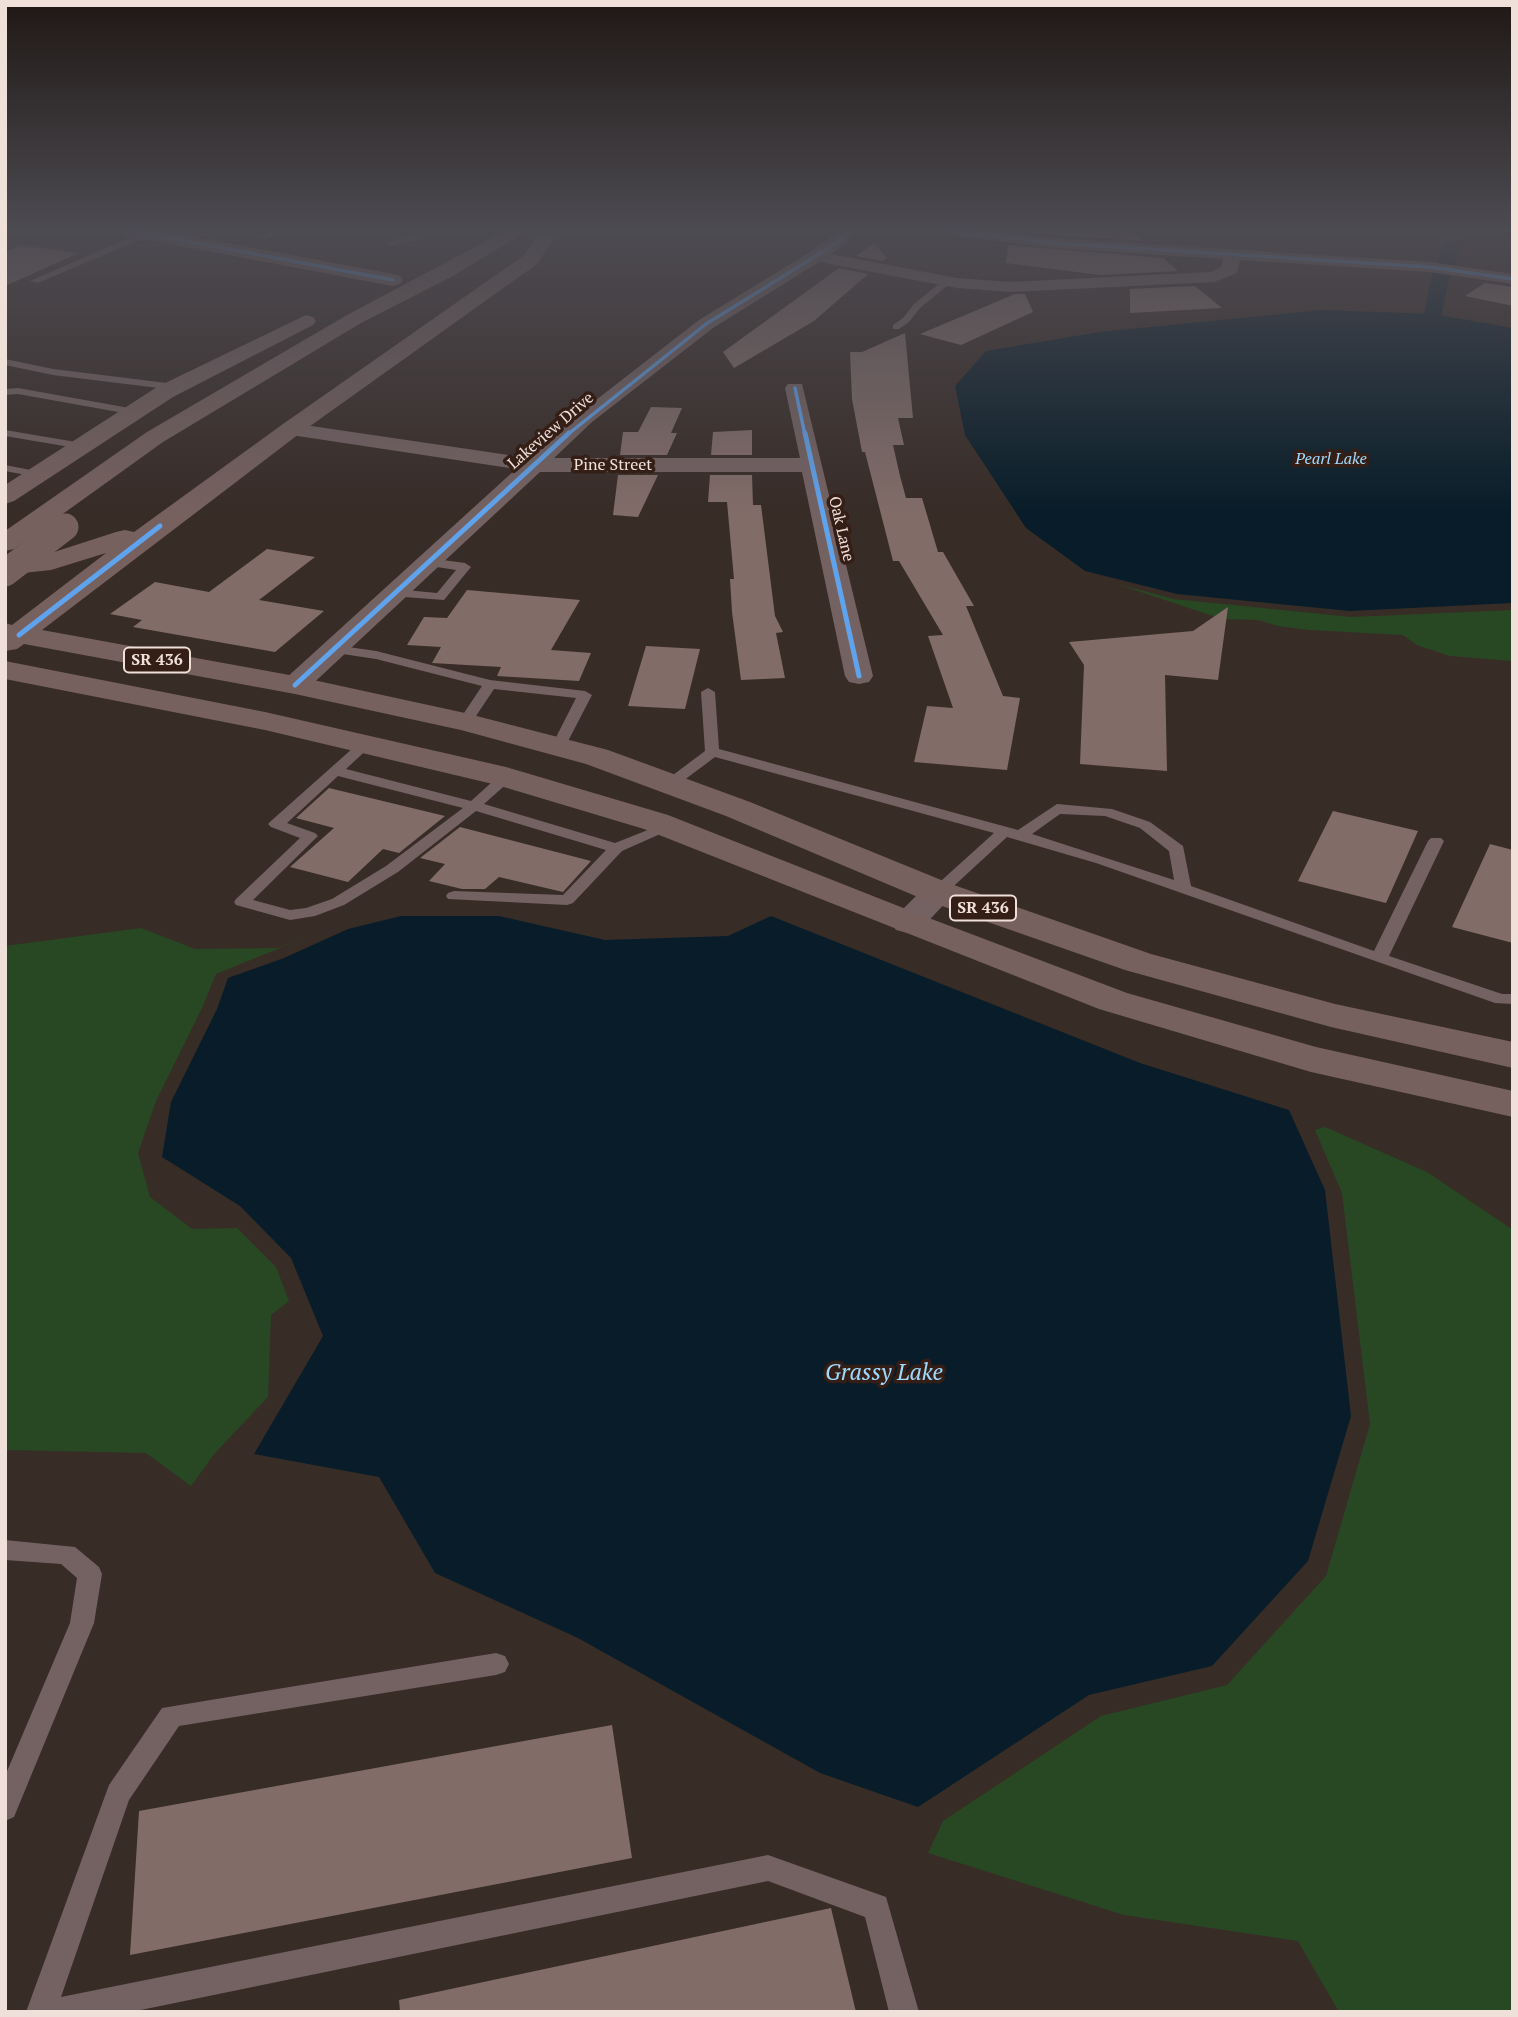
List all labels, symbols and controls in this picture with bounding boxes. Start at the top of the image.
street label: Lakeview Drive [504,389,598,473]
water label: Pearl Lake [1295,449,1367,469]
street label: Pine Street [574,455,652,475]
street label: Oak Lane [824,494,858,564]
road number: SR 436 [124,648,190,673]
road number: SR 436 [950,896,1016,920]
water label: Grassy Lake [825,1359,943,1387]

